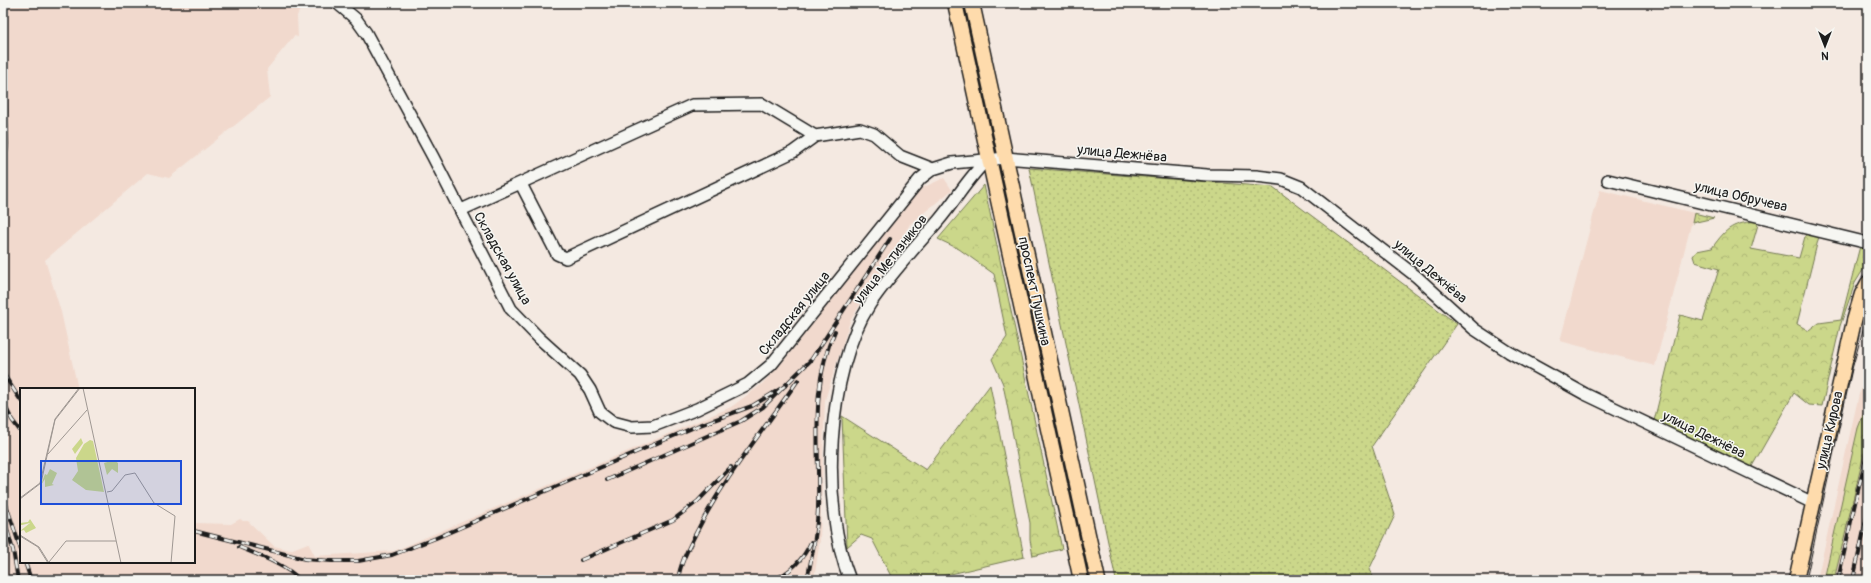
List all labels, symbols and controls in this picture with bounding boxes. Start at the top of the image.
north arrow [1805,26,1845,66]
text: N [1821,49,1829,62]
street label: улица Дежнёва [1075,141,1168,166]
street label: улица Обручева [1692,177,1789,215]
street label: Складская улица [470,209,535,308]
street label: улица Метизников [849,211,931,309]
street label: проспект Пушкина [1015,235,1054,347]
street label: улица Дежнёва [1390,235,1471,307]
street label: Складская улица [755,268,834,359]
inset map [20,388,195,563]
street label: улица Кирова [1812,389,1847,472]
street label: улица Дежнёва [1659,407,1748,462]

